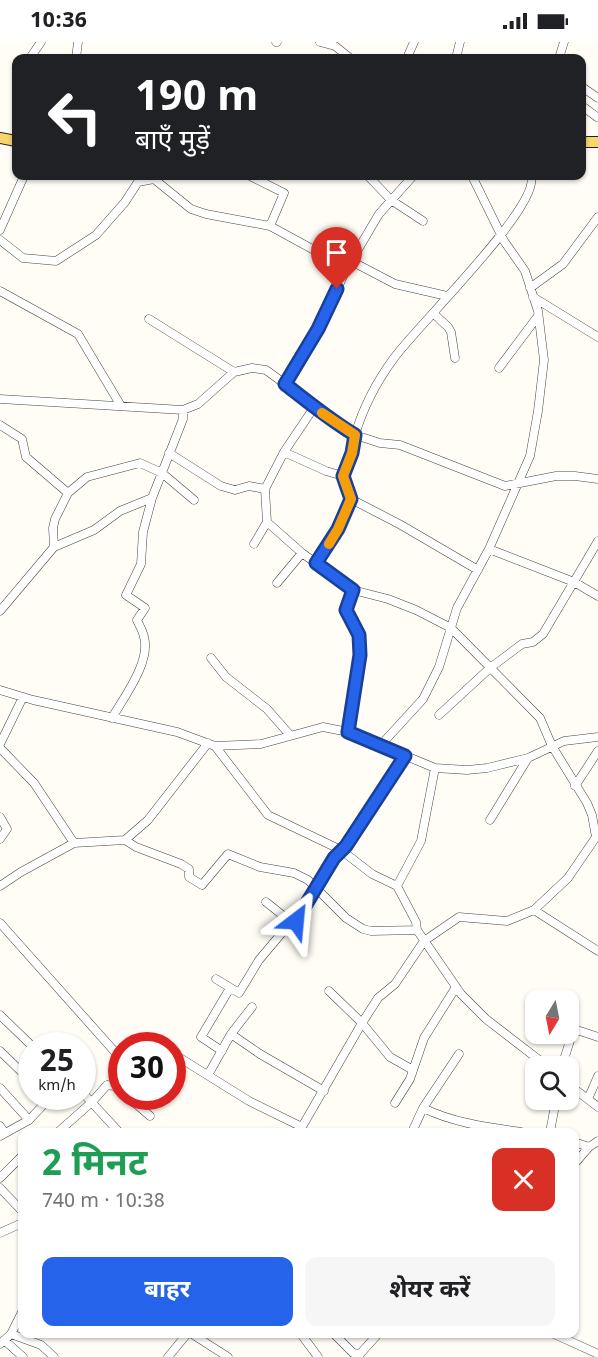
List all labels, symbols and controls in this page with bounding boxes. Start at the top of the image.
text: 10:36 [30,7,87,36]
text: 190 m [135,72,258,127]
icon: left [36,78,114,156]
text: बाएँ मुड़ें [135,125,210,160]
pin [311,227,362,289]
icon: arrive [320,236,353,269]
position arrow [264,889,328,953]
north arrow [525,990,579,1044]
map controls [525,990,579,1110]
speed limit sign: 30 [108,1032,186,1110]
text: 25 [40,1044,74,1083]
button: search [525,1056,579,1110]
text: km/h [38,1077,76,1096]
text: 2 मिनट [42,1143,147,1190]
button: close [492,1148,555,1211]
text: 740 m · 10:38 [42,1189,165,1215]
button: बाहर [42,1257,293,1326]
button: शेयर करें [305,1257,555,1326]

